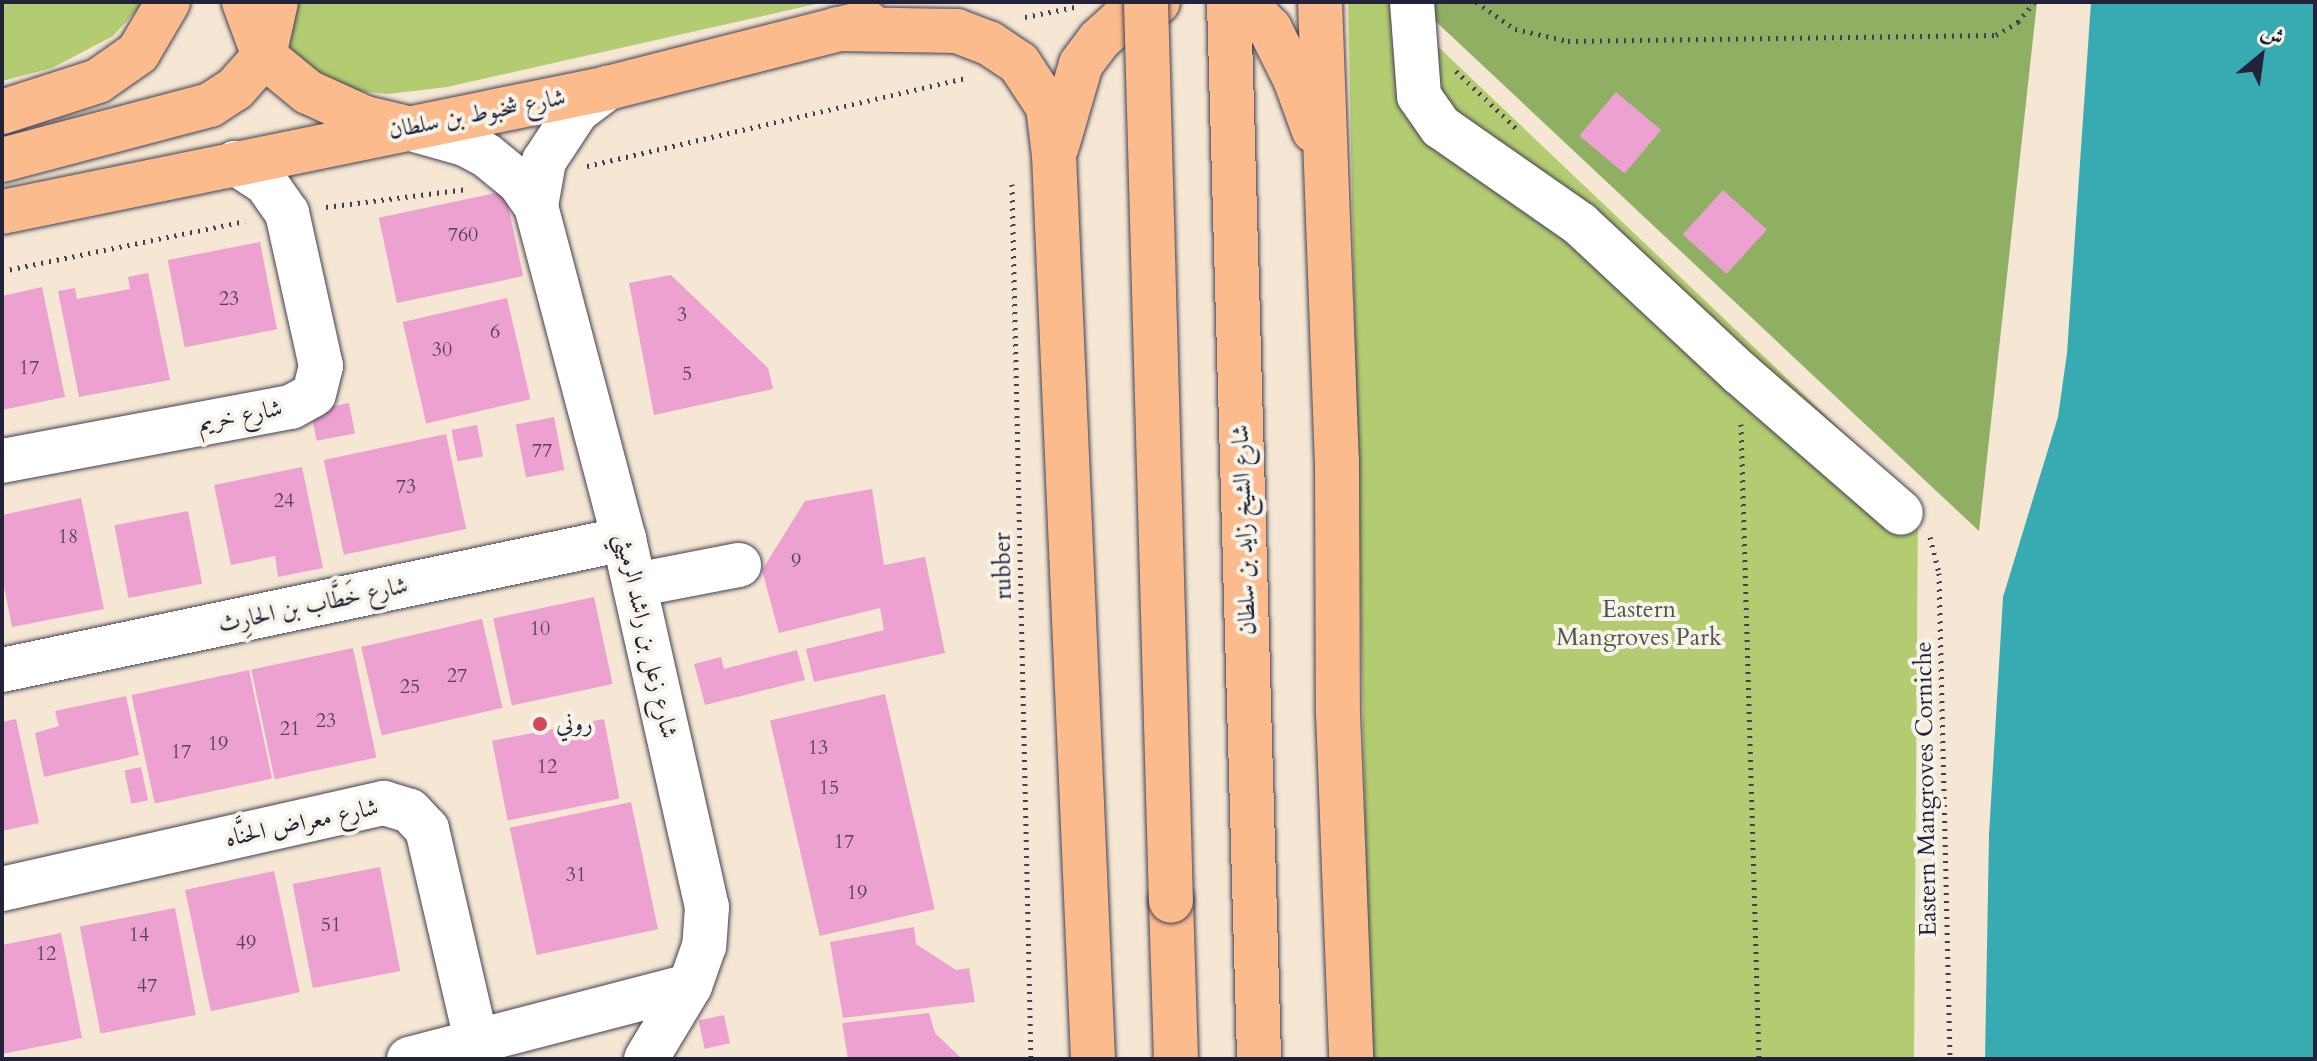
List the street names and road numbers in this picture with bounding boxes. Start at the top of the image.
street label: شارع شخبوط بن سلطان [386,83,568,145]
street label: شارع خريم [195,394,285,438]
street label: شارع الشيخ زايد بن سلطان [1226,424,1262,636]
street label: شارع زعل بن راشد الرميثي [608,531,684,741]
street label: rubber [988,532,1018,600]
street label: شارع خَطَّاب بن الحارِث [215,571,411,639]
street label: Eastern Mangroves Corniche [1909,641,1943,937]
street label: شارع معراض الحنَّاه [223,793,381,853]

